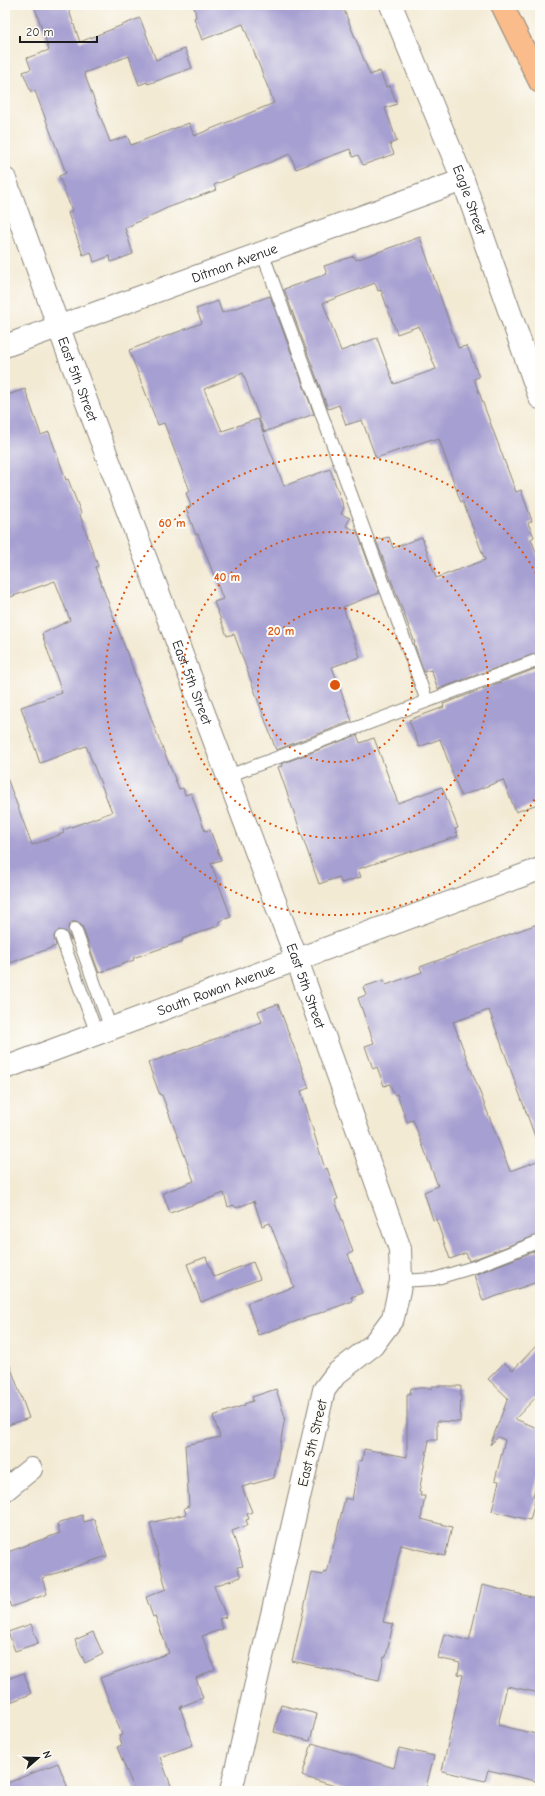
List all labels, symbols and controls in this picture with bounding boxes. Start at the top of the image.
scale bar [20,18,97,44]
text: 20 m [26,25,54,39]
street label: Eagle Street [449,162,490,238]
street label: Ditman Avenue [189,240,280,287]
street label: East 5th Street [54,335,102,425]
text: 60 m [159,516,185,530]
text: 40 m [214,570,240,584]
text: 20 m [268,624,294,638]
street label: East 5th Street [168,638,216,728]
centre of rings [328,678,342,692]
street label: East 5th Street [282,941,329,1032]
street label: South Rowan Avenue [155,960,277,1020]
street label: East 5th Street [294,1397,331,1488]
north arrow [18,1738,58,1778]
text: N [40,1749,54,1760]

